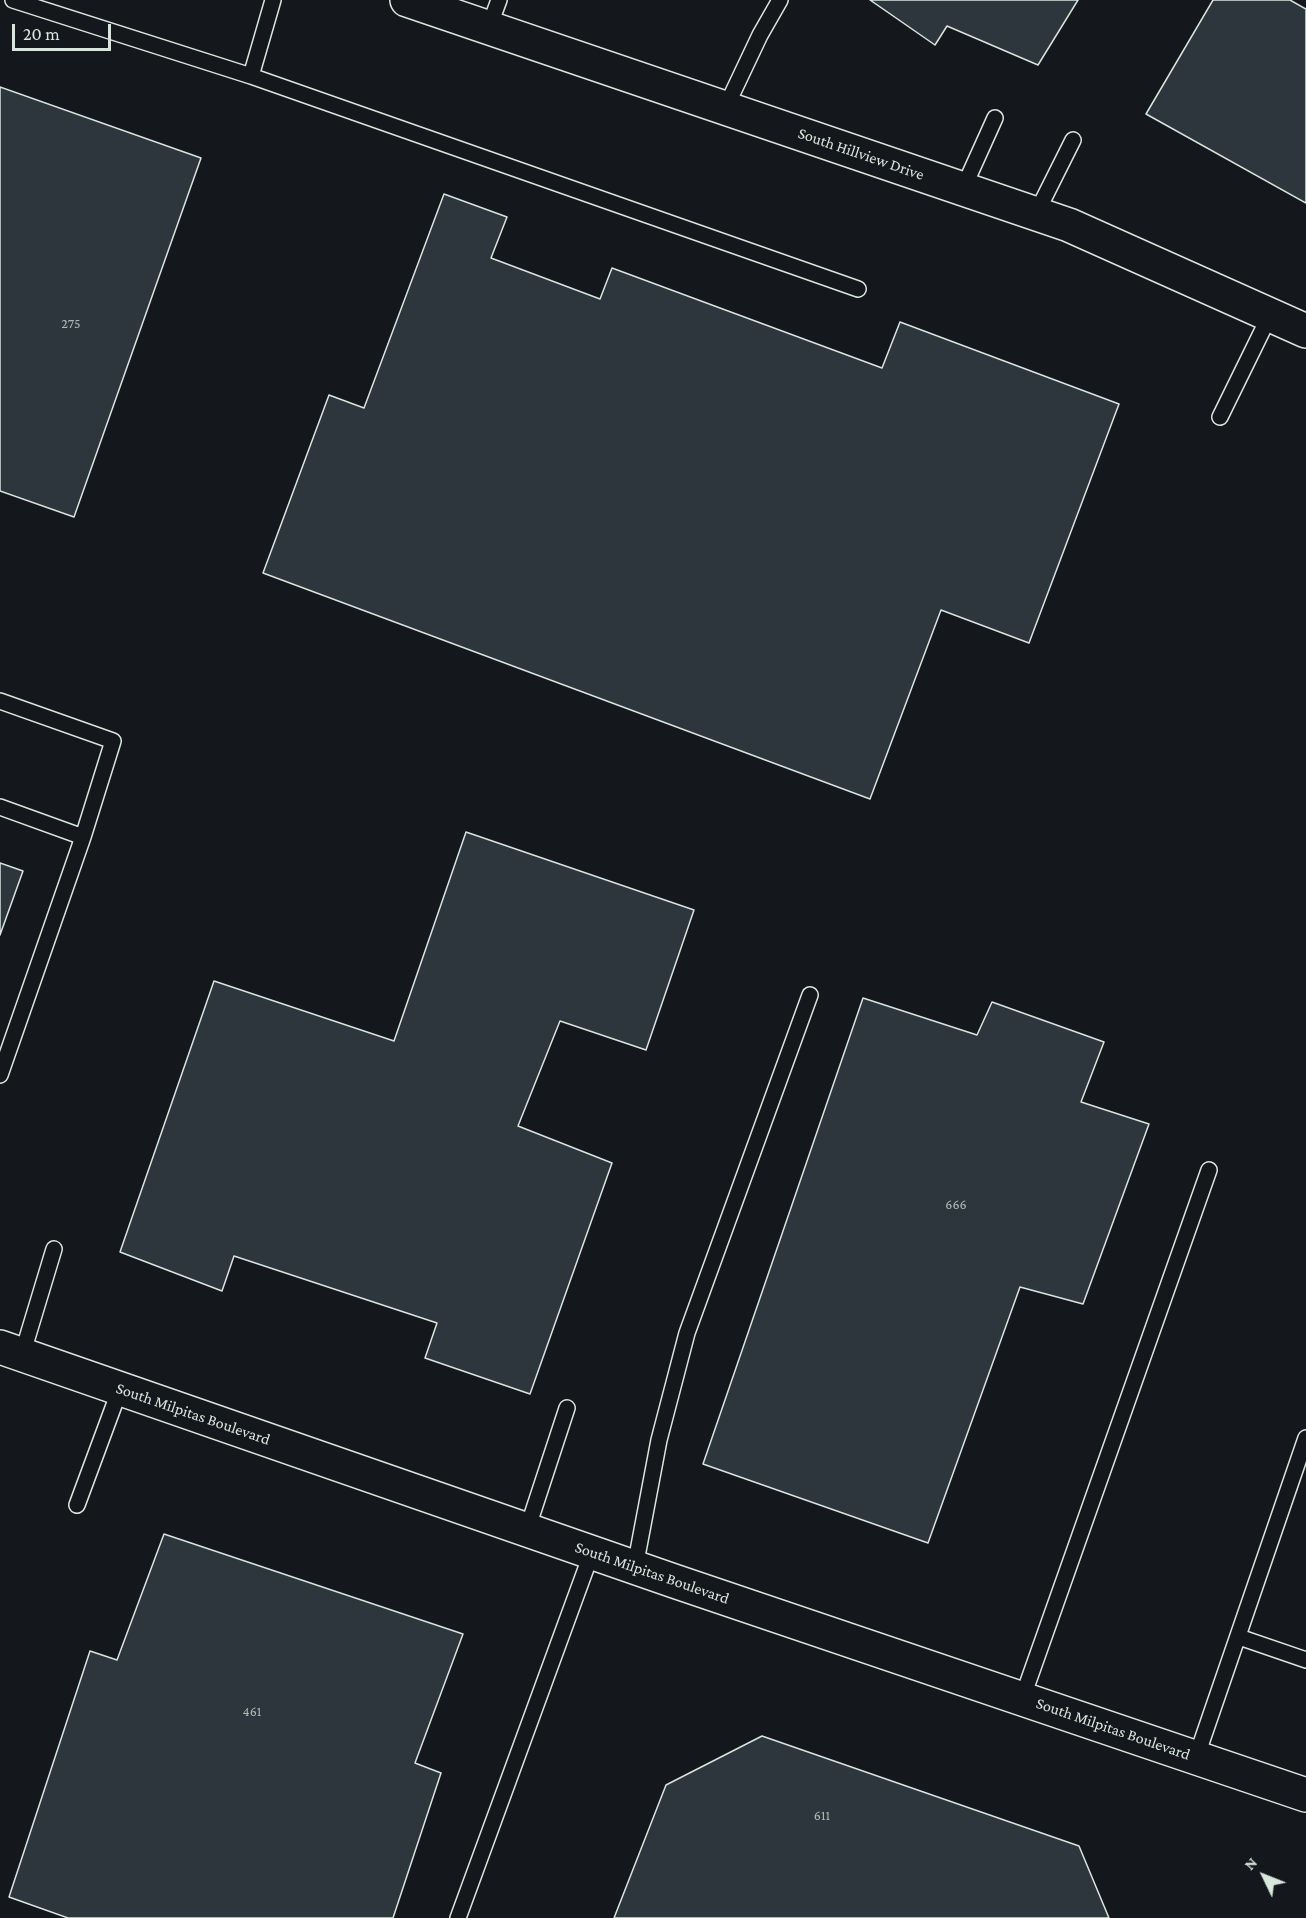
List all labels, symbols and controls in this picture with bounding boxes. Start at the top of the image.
scale bar [15,12,114,50]
text: 20 m [23,24,60,44]
street label: South Hillview Drive [795,123,927,185]
house number: 275 [61,316,81,332]
house number: 666 [945,1197,967,1213]
street label: South Milpitas Boulevard [113,1379,273,1449]
street label: South Milpitas Boulevard [572,1538,732,1608]
street label: South Milpitas Boulevard [1033,1694,1193,1764]
house number: 461 [243,1704,261,1720]
house number: 611 [814,1808,830,1824]
north arrow [1234,1846,1294,1906]
text: N [1241,1854,1260,1873]

